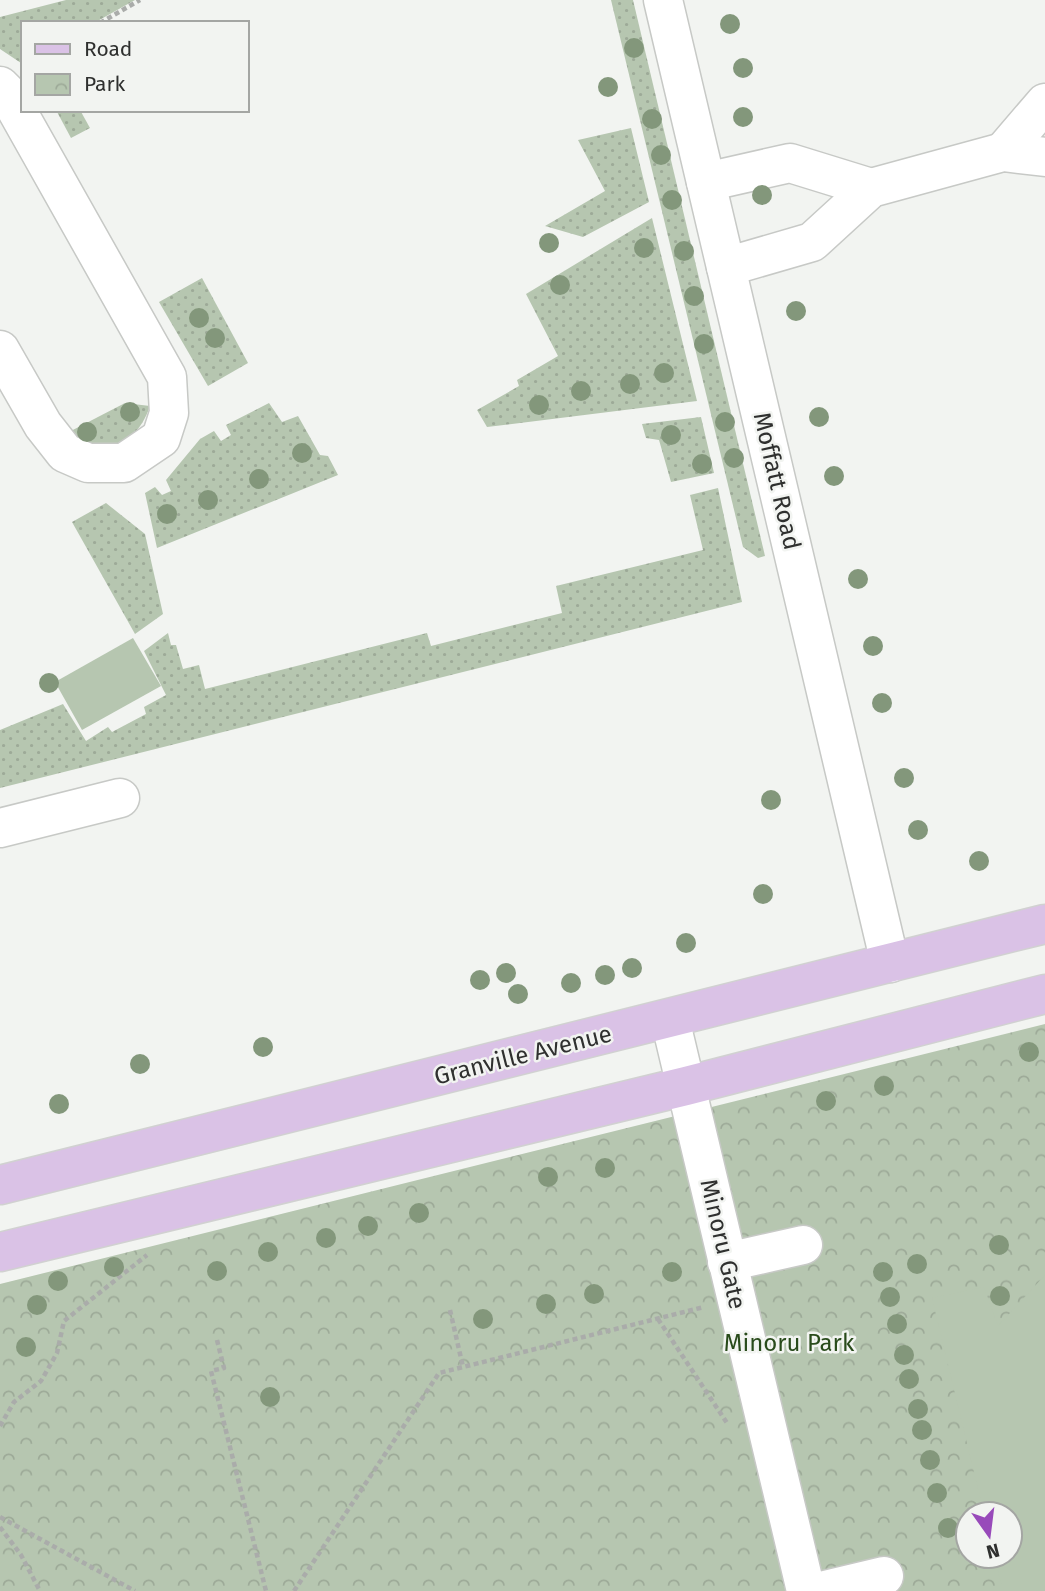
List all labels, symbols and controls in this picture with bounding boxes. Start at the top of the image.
legend [21,21,248,112]
text: Road [84,36,132,62]
text: Park [84,71,126,97]
street label: Moffatt Road [748,409,806,553]
street label: Granville Avenue [431,1019,615,1091]
street label: Minoru Gate [694,1176,752,1312]
park label: Minoru Park [724,1329,855,1357]
north arrow [954,1500,1024,1570]
text: N [984,1538,1002,1564]

